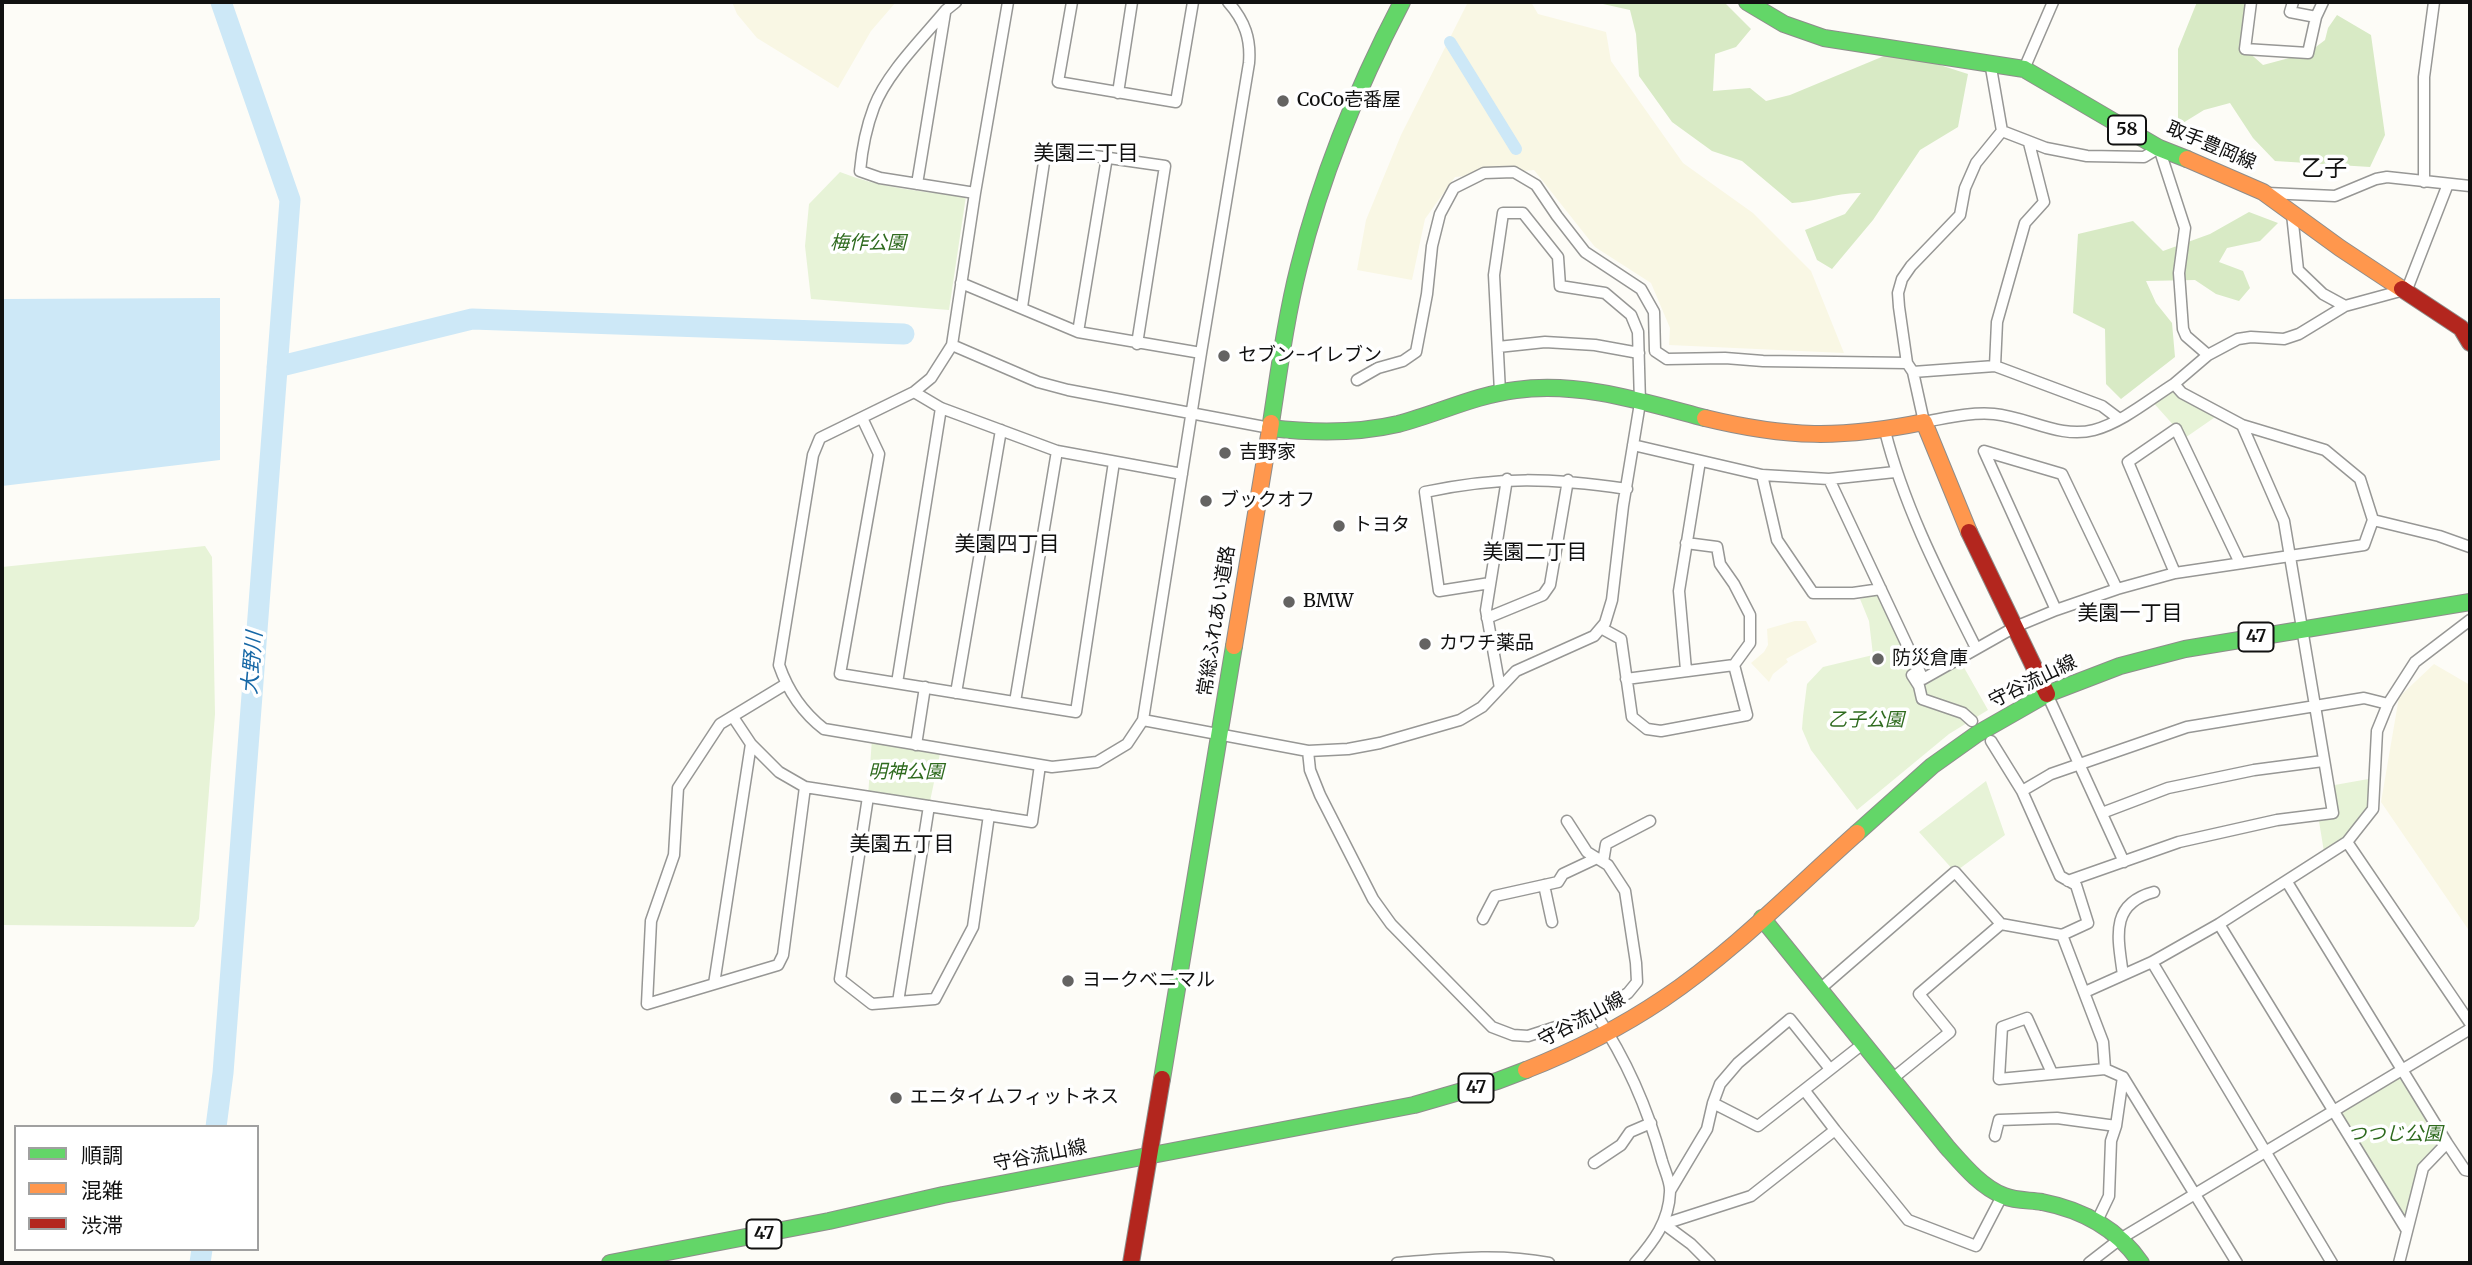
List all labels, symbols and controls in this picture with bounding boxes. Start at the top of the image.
place label: CoCo壱番屋 [1297,90,1401,112]
marker: CoCo壱番屋 [1275,93,1291,109]
road number: 58 [2108,116,2146,145]
street label: 取手豊岡線 [2163,117,2259,175]
district label: 美園三丁目 [1034,141,1138,167]
district label: 乙子 [2301,155,2347,183]
park label: 梅作公園 [830,233,906,255]
place label: セブン-イレブン [1238,345,1382,367]
marker: セブン-イレブン [1216,348,1232,364]
place label: 吉野家 [1239,442,1296,464]
marker: 吉野家 [1217,445,1233,461]
place label: ブックオフ [1220,490,1315,512]
marker: ブックオフ [1198,493,1214,509]
place label: トヨタ [1353,515,1410,537]
marker: トヨタ [1331,518,1347,534]
district label: 美園四丁目 [955,532,1059,558]
district label: 美園二丁目 [1483,540,1587,566]
street label: 常総ふれあい道路 [1194,544,1240,698]
place label: BMW [1303,591,1353,613]
marker: BMW [1281,594,1297,610]
district label: 美園一丁目 [2078,601,2182,627]
road number: 47 [2238,622,2274,652]
water label: 大野川 [238,631,268,695]
place label: カワチ薬品 [1439,633,1534,655]
marker: カワチ薬品 [1417,636,1433,652]
place label: 防災倉庫 [1892,648,1968,670]
marker: 防災倉庫 [1870,651,1886,667]
street label: 守谷流山線 [1985,651,2081,713]
park label: 乙子公園 [1828,710,1904,732]
park label: 明神公園 [868,762,944,784]
district label: 美園五丁目 [850,832,954,858]
place label: ヨークベニマル [1082,970,1215,992]
marker: ヨークベニマル [1060,973,1076,989]
street label: 守谷流山線 [1535,988,1629,1052]
road number: 47 [1458,1073,1494,1102]
place label: エニタイムフィットネス [910,1087,1119,1109]
marker: エニタイムフィットネス [888,1090,904,1106]
park label: つつじ公園 [2348,1124,2442,1146]
legend [14,1125,259,1251]
street label: 守谷流山線 [991,1136,1089,1176]
text: 順調 [81,1142,123,1169]
text: 混雑 [81,1177,123,1204]
text: 渋滞 [81,1212,123,1239]
road number: 47 [746,1219,782,1248]

